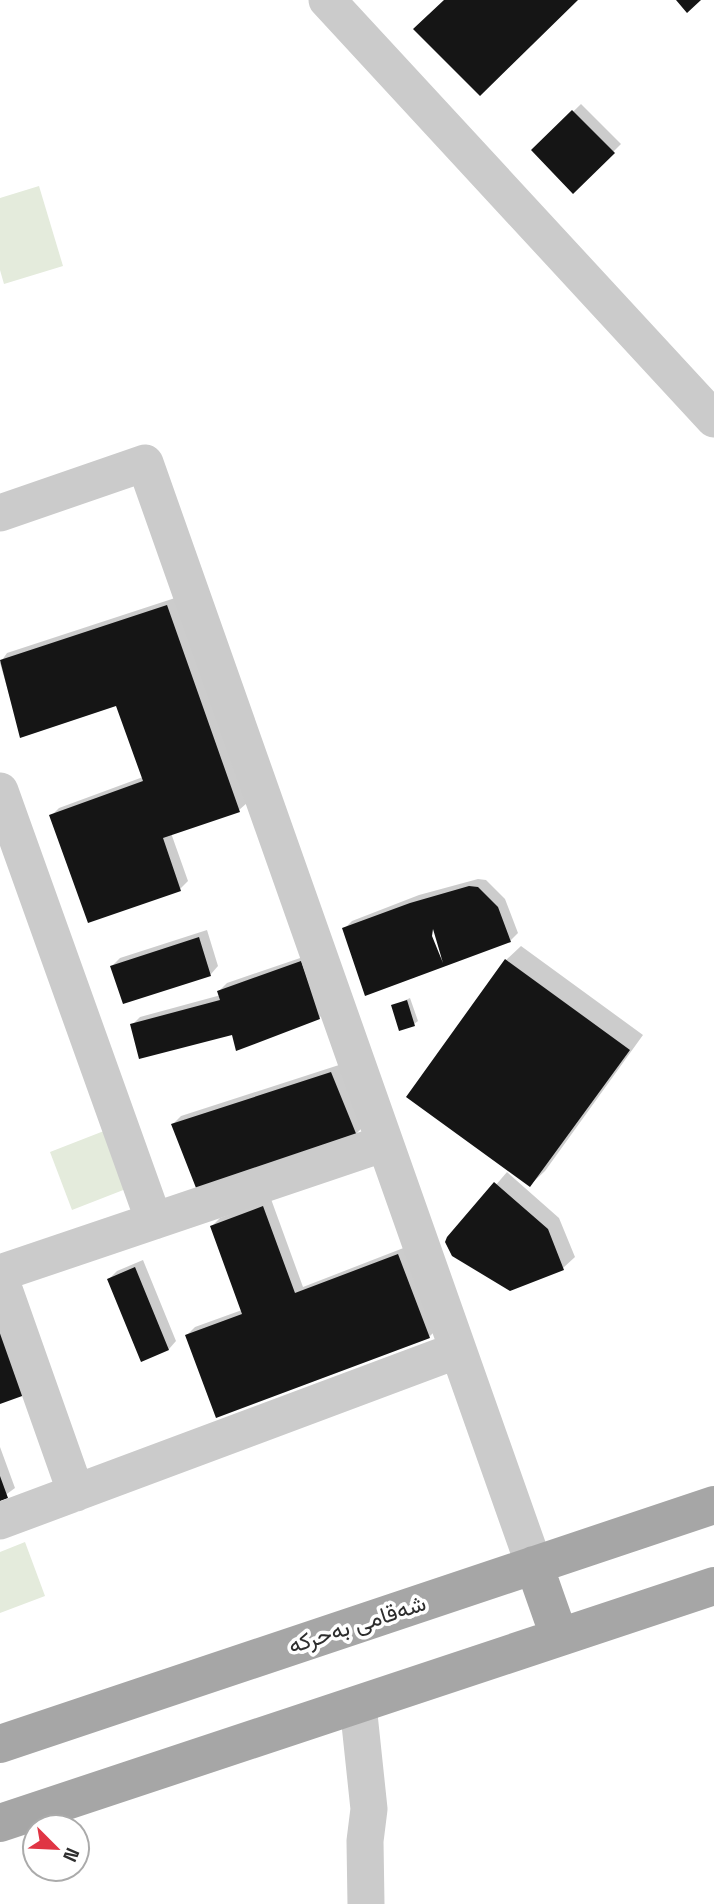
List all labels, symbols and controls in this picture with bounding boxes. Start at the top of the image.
street label: شەقامی بەحرکە [284,1588,430,1660]
north arrow [21,1813,91,1883]
text: N [57,1844,85,1866]

